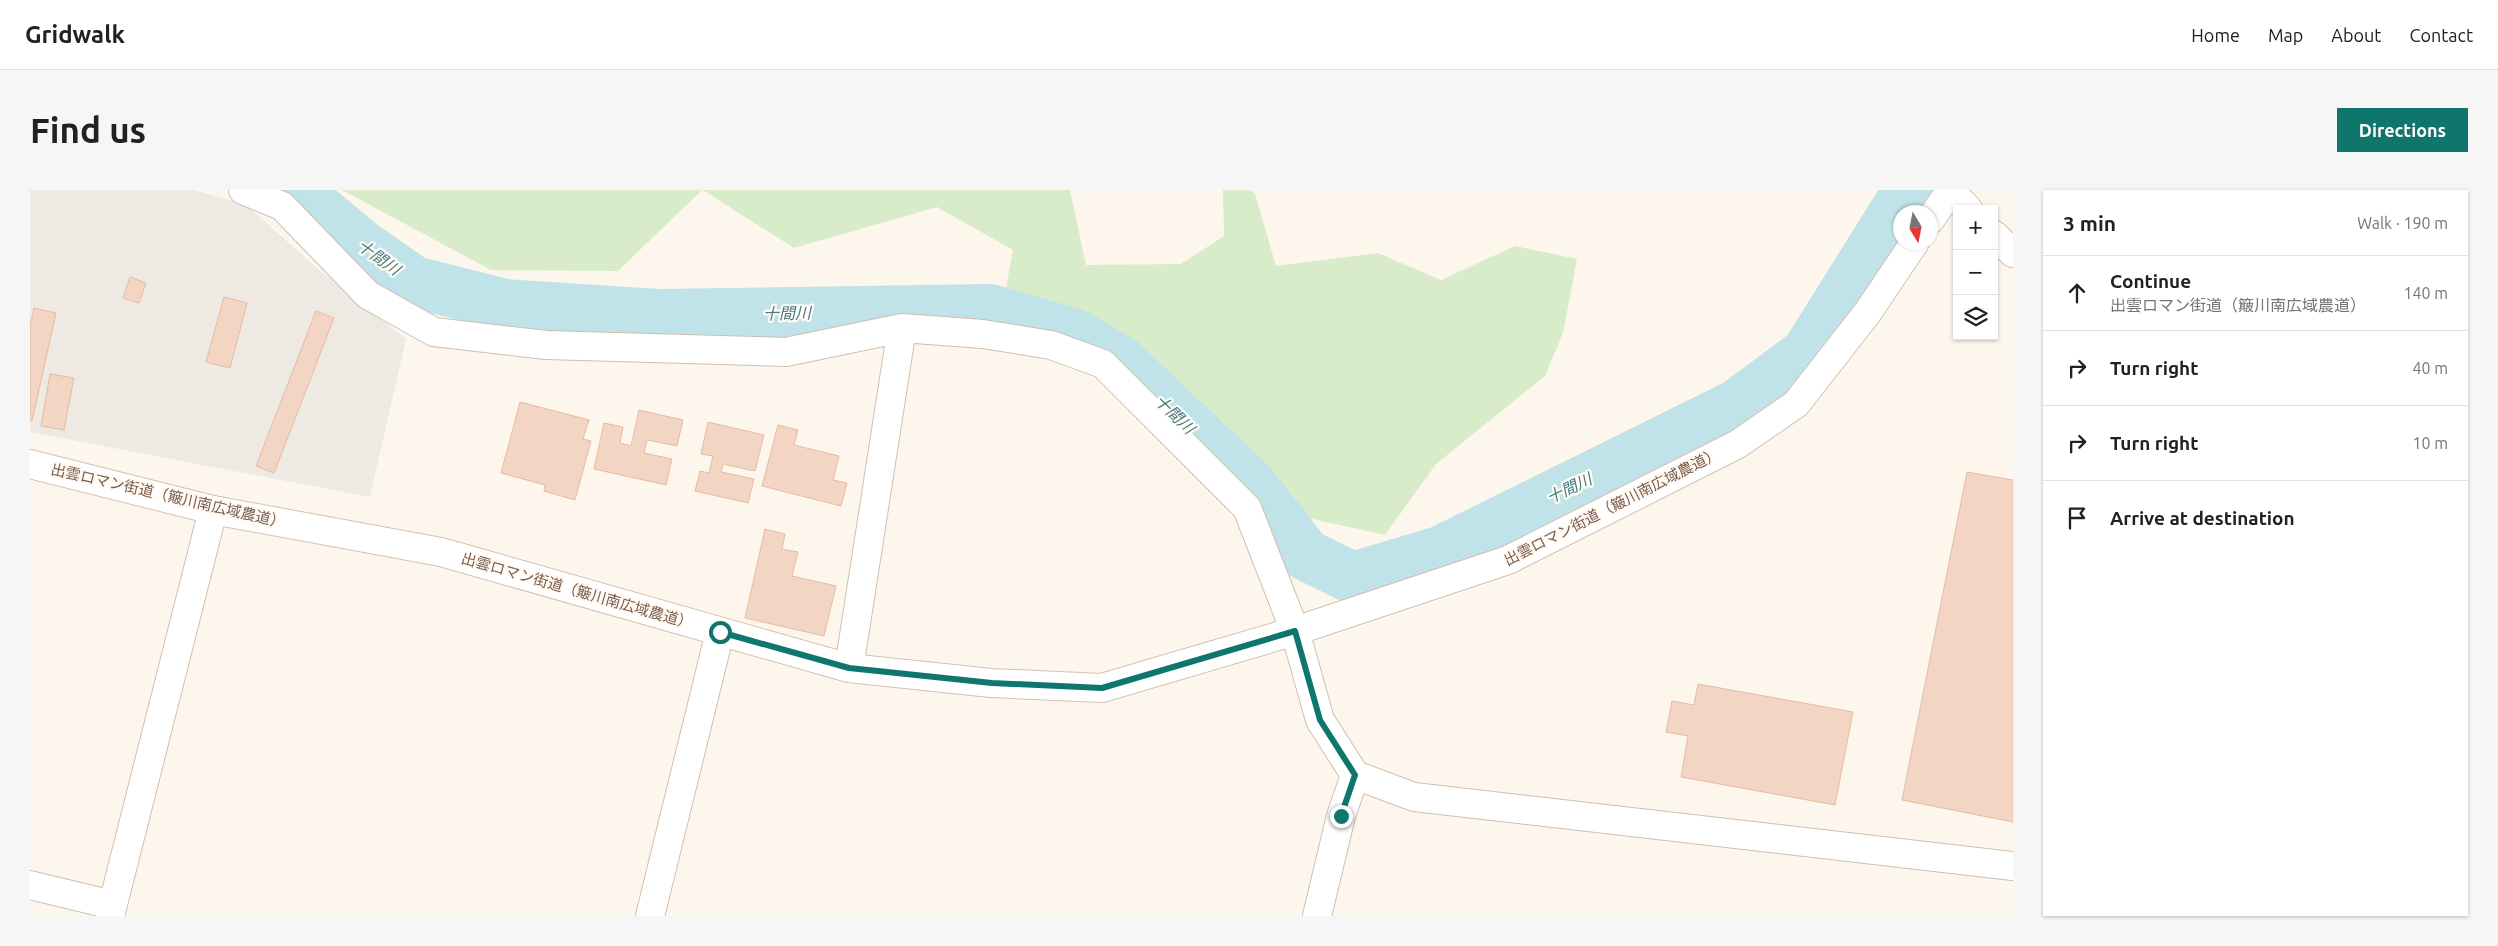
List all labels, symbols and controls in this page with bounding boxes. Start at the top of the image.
text: Gridwalk [25,21,125,48]
text: Home [2191,25,2240,45]
text: Map [2268,25,2303,45]
text: About [2331,25,2381,45]
text: Contact [2409,25,2473,45]
button: Directions [2337,108,2468,152]
text: Find us [30,110,146,150]
north arrow [1893,205,1938,250]
map controls [1953,205,1998,340]
button: + [1953,205,1998,250]
text: 3 min [2063,211,2116,235]
text: Walk · 190 m [2357,214,2448,232]
water label: 十間川 [354,236,405,280]
button: − [1953,250,1998,295]
text: Continue [2110,270,2191,292]
icon: ahead [2063,279,2091,307]
text: 140 m [2403,284,2448,302]
button: layers [1953,295,1998,340]
text: 出雲ロマン街道（簸川南広域農道） [2110,296,2366,314]
water label: 十間川 [763,304,813,322]
icon: right [2063,354,2091,382]
text: Turn right [2110,357,2198,379]
text: 40 m [2412,359,2448,377]
water label: 十間川 [1151,391,1200,439]
icon: right [2063,429,2091,457]
text: Turn right [2110,432,2198,454]
text: 10 m [2412,434,2448,452]
street label: 出雲ロマン街道（簸川南広域農道） [1501,444,1723,569]
street label: 出雲ロマン街道（簸川南広域農道） [49,460,287,531]
water label: 十間川 [1543,469,1596,507]
icon: arrive [2063,504,2091,532]
text: Arrive at destination [2110,507,2295,529]
street label: 出雲ロマン街道（簸川南広域農道） [459,549,695,632]
route start [709,621,732,644]
route end [1330,805,1353,828]

